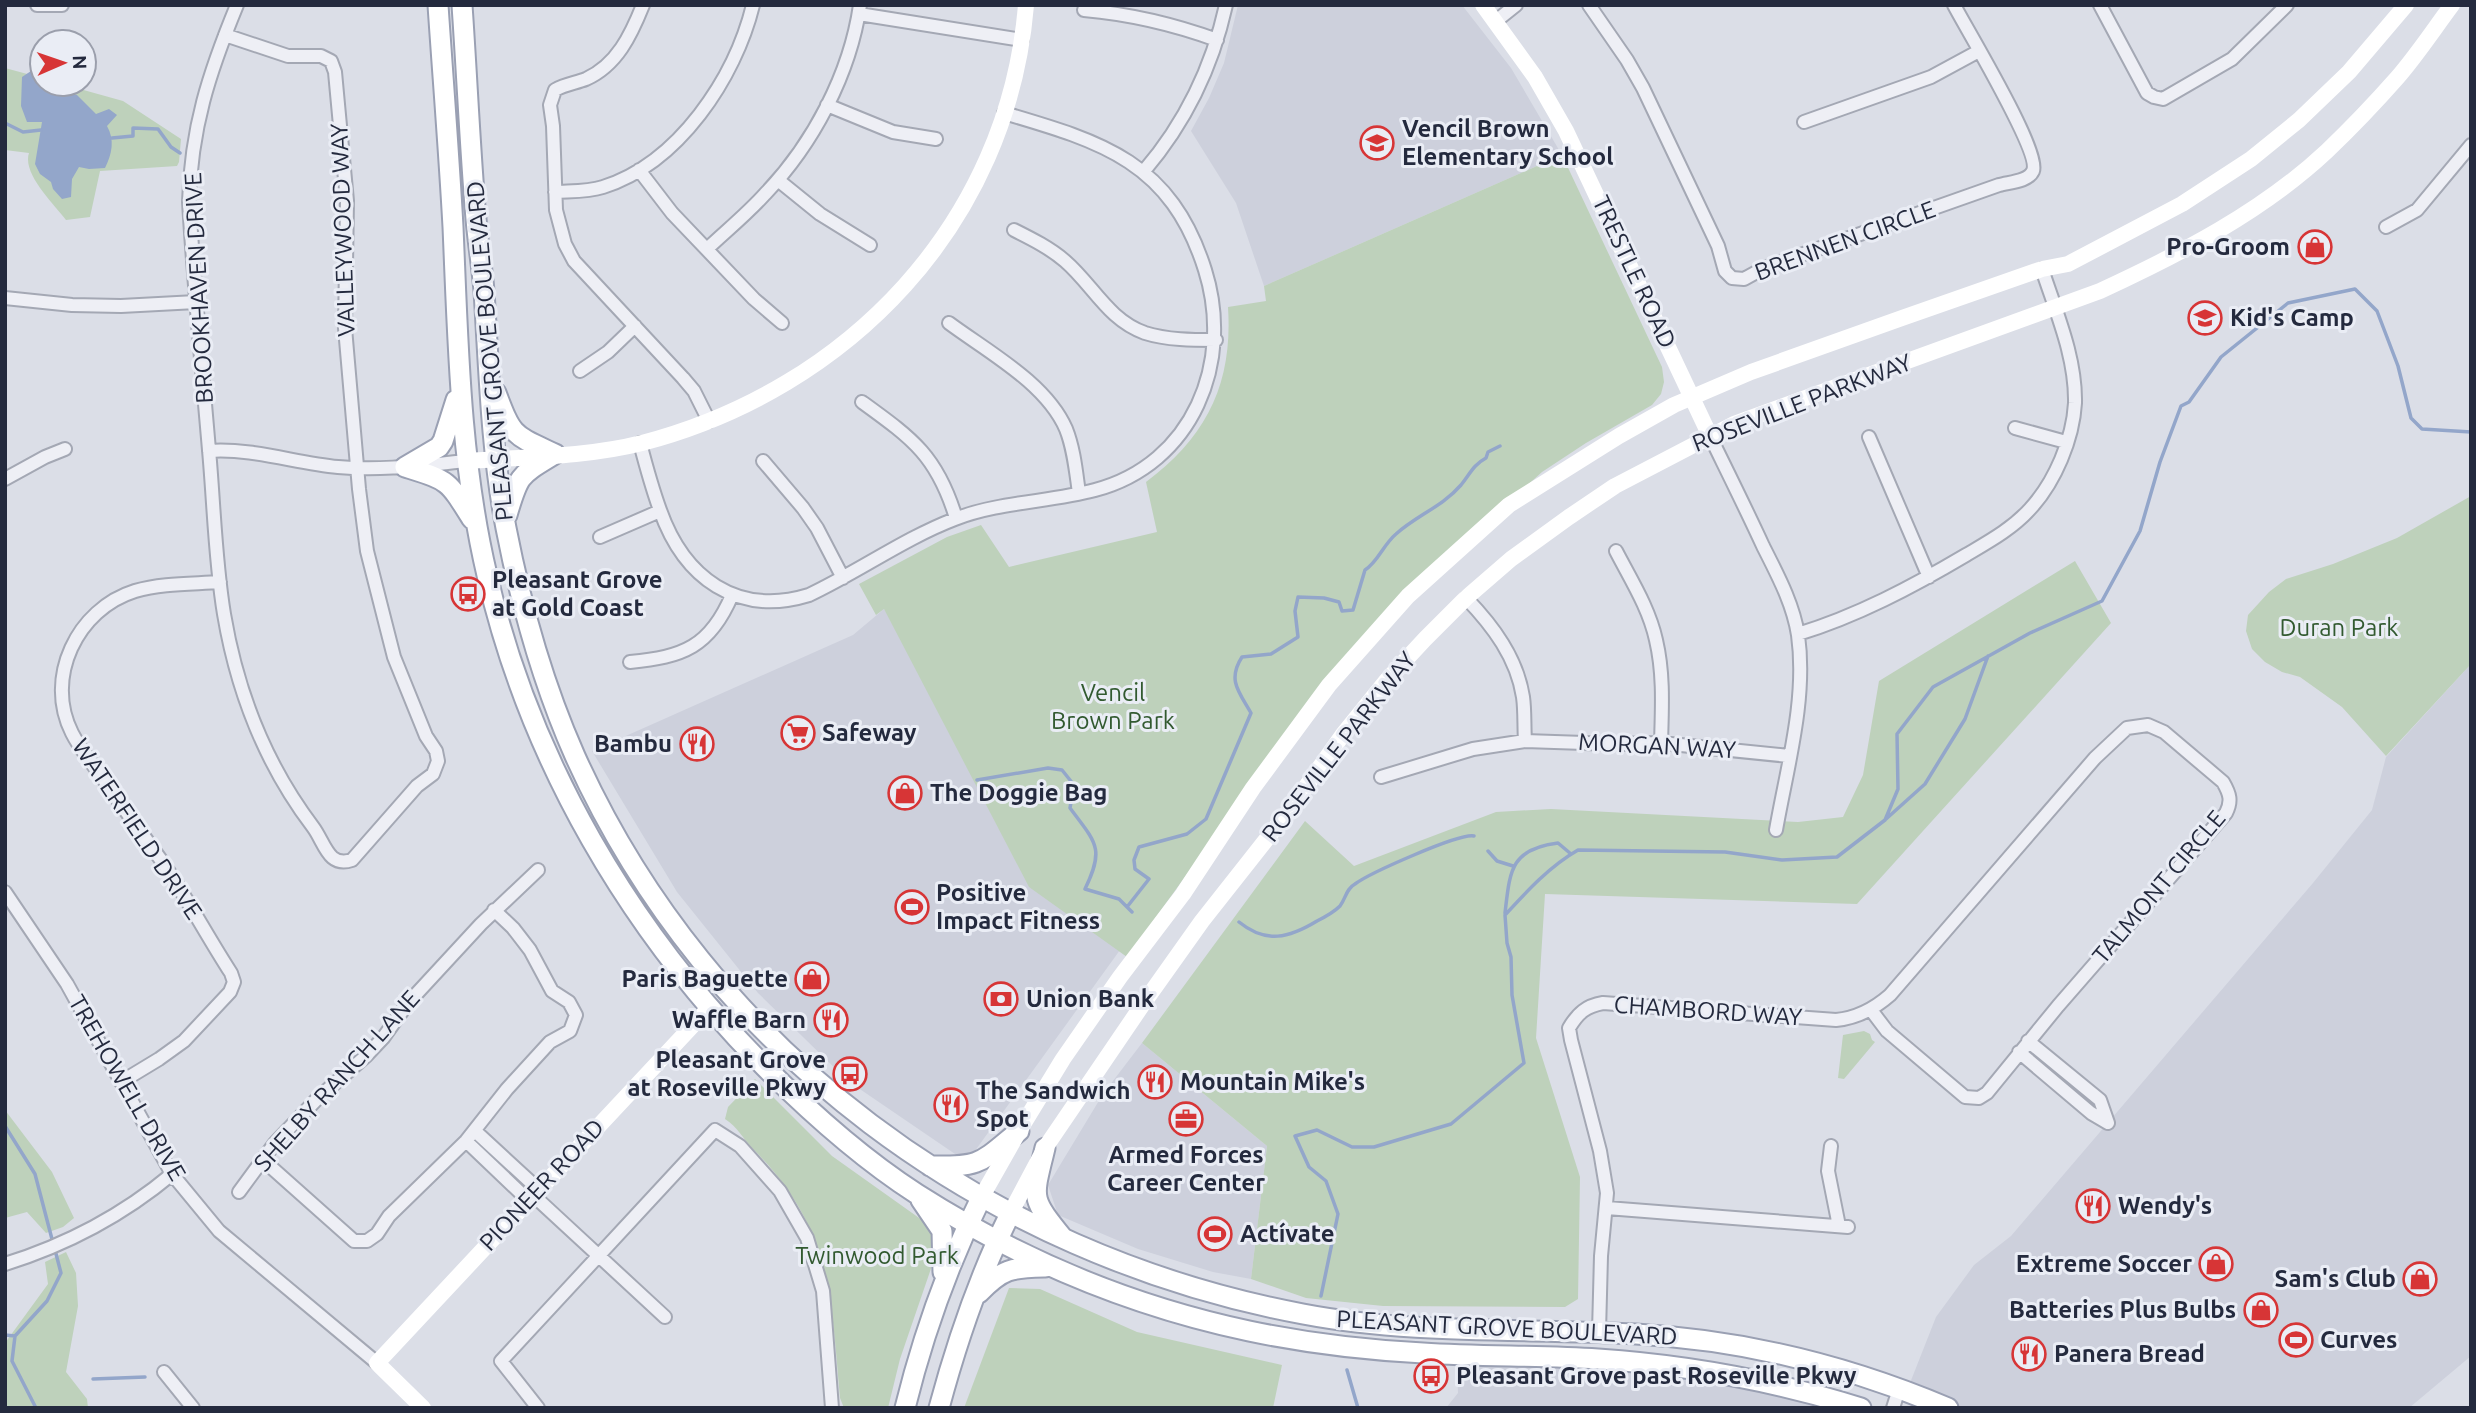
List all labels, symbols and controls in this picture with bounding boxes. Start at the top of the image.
north arrow [28,28,98,98]
text: N [69,55,91,70]
place label: Vencil Brown Elementary School [1402,115,1614,170]
street label: VALLEYWOOD WAY [325,123,360,337]
school or university icon: Vencil Brown Elementary School [1358,124,1396,162]
street label: BROOKHAVEN DRIVE [179,172,218,404]
street label: PLEASANT GROVE BOULEVARD [461,180,518,522]
street label: TRESTLE ROAD [1587,191,1681,352]
street label: BRENNEN CIRCLE [1751,195,1939,286]
shop icon: Pro-Groom [2296,228,2334,266]
place label: Pro-Groom [2166,233,2290,260]
school or university icon: Kid's Camp [2186,299,2224,337]
place label: Kid's Camp [2230,304,2354,331]
street label: ROSEVILLE PARKWAY [1688,348,1915,457]
place label: Pleasant Grove at Gold Coast [492,566,663,621]
bus stop icon: Pleasant Grove at Gold Coast [449,575,487,613]
park label: Duran Park [2280,614,2398,641]
street label: ROSEVILLE PARKWAY [1256,647,1421,847]
park label: Vencil Brown Park [1051,679,1175,734]
supermarket icon: Safeway [779,714,817,752]
place label: Safeway [822,719,917,746]
restaurant icon: Bambu [678,725,716,763]
street label: MORGAN WAY [1577,728,1737,763]
place label: Bambu [594,730,672,757]
street label: WATERFIELD DRIVE [67,733,208,924]
shop icon: The Doggie Bag [886,774,924,812]
place label: The Doggie Bag [930,779,1107,806]
street label: TALMONT CIRCLE [2087,805,2230,969]
place label: Positive Impact Fitness [936,879,1100,934]
sports icon: Positive Impact Fitness [893,888,931,926]
shop icon: Paris Baguette [793,960,831,998]
place label: Paris Baguette [622,965,788,992]
bank icon: Union Bank [982,980,1020,1018]
street label: SHELBY RANCH LANE [248,985,425,1177]
place label: Union Bank [1026,985,1155,1012]
street label: TREHOWELL DRIVE [63,990,191,1185]
street label: CHAMBORD WAY [1613,990,1803,1031]
restaurant icon: Waffle Barn [812,1001,850,1039]
place label: Waffle Barn [672,1006,806,1033]
place label: Pleasant Grove at Roseville Pkwy [627,1046,826,1101]
bus stop icon: Pleasant Grove at Roseville Pkwy [831,1055,869,1093]
restaurant icon: Mountain Mike's [1136,1063,1174,1101]
place label: Mountain Mike's [1180,1068,1365,1095]
place label: The Sandwich Spot [976,1077,1131,1132]
restaurant icon: The Sandwich Spot [932,1086,970,1124]
office icon: Armed Forces Career Center [1167,1100,1205,1138]
street label: PIONEER ROAD [474,1113,609,1256]
place label: Armed Forces Career Center [1107,1141,1265,1196]
restaurant icon: Wendy's [2074,1187,2112,1225]
place label: Wendy's [2118,1192,2212,1219]
sports icon: Actívate [1196,1215,1234,1253]
place label: Actívate [1240,1220,1335,1247]
park label: Twinwood Park [795,1242,959,1269]
shop icon: Extreme Soccer [2197,1245,2235,1283]
place label: Extreme Soccer [2016,1250,2192,1277]
shop icon: Sam's Club [2401,1260,2439,1298]
place label: Sam's Club [2275,1265,2396,1292]
shop icon: Batteries Plus Bulbs [2242,1291,2280,1329]
place label: Batteries Plus Bulbs [2009,1296,2236,1323]
street label: PLEASANT GROVE BOULEVARD [1336,1305,1678,1350]
sports icon: Curves [2277,1321,2315,1359]
place label: Curves [2320,1326,2397,1353]
restaurant icon: Panera Bread [2010,1335,2048,1373]
place label: Panera Bread [2054,1340,2205,1367]
bus stop icon: Pleasant Grove past Roseville Pkwy [1412,1357,1450,1395]
place label: Pleasant Grove past Roseville Pkwy [1456,1362,1857,1389]

